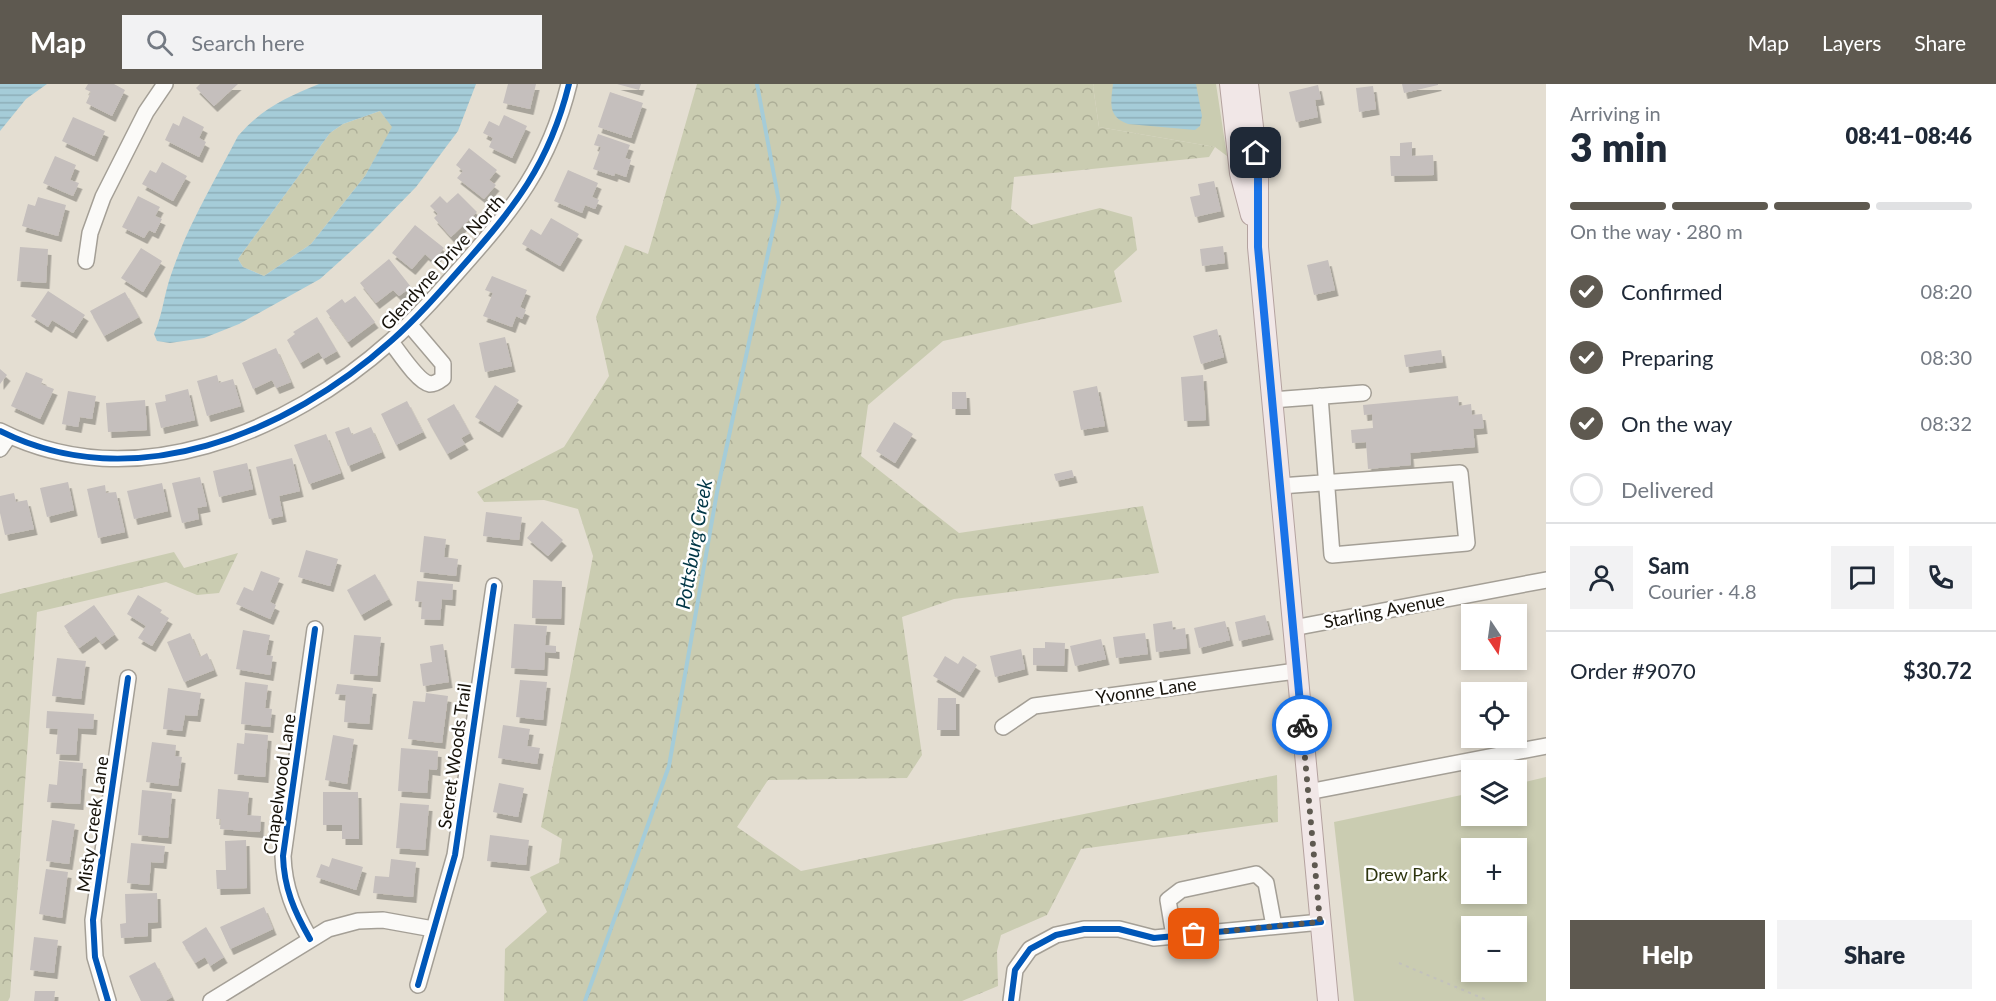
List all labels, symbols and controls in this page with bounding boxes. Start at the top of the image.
search box [122,15,542,69]
text: Map [30,25,86,59]
icon: search [143,26,176,59]
text: Search here [191,29,305,56]
text: Map [1748,30,1789,55]
text: Layers [1822,30,1881,55]
text: Share [1914,30,1966,55]
text: Arriving in [1570,101,1661,125]
text: 08:41–08:46 [1846,122,1972,149]
text: 3 min [1570,124,1667,170]
pin [1230,127,1281,178]
icon: home [1239,136,1272,169]
street label: Glendyne Drive North [375,190,509,334]
text: On the way · 280 m [1570,219,1743,243]
icon: check [1570,275,1603,308]
text: Confirmed [1621,278,1723,305]
text: 08:20 [1921,279,1972,303]
icon: check [1570,341,1603,374]
text: Preparing [1621,344,1713,371]
text: 08:30 [1921,345,1972,369]
icon: check [1570,407,1603,440]
text: On the way [1621,410,1732,437]
text: 08:32 [1921,411,1972,435]
text: Delivered [1621,476,1714,503]
water label: Pottsburg Creek [670,477,716,611]
button: person [1570,546,1633,609]
button: chat [1831,546,1894,609]
button: phone [1909,546,1972,609]
text: Sam [1648,552,1690,579]
text: Courier · 4.8 [1648,579,1757,603]
street label: Starling Avenue [1322,587,1446,633]
north arrow [1461,604,1527,670]
map controls [1461,604,1527,982]
text: Order #9070 [1570,657,1696,684]
text: $30.72 [1903,657,1972,684]
street label: Yvonne Lane [1094,672,1198,708]
street label: Secret Woods Trail [433,682,475,830]
button: locate [1461,682,1527,748]
courier [1272,695,1332,755]
icon: bike [1286,709,1319,742]
street label: Chapelwood Lane [258,712,300,856]
street label: Misty Creek Lane [72,755,112,893]
button: layers [1461,760,1527,826]
button: + [1461,838,1527,904]
park label: Drew Park [1365,863,1448,885]
pin [1168,908,1219,959]
button: − [1461,916,1527,982]
icon: bag [1177,917,1210,950]
button: Help [1570,920,1765,989]
button: Share [1777,920,1972,989]

